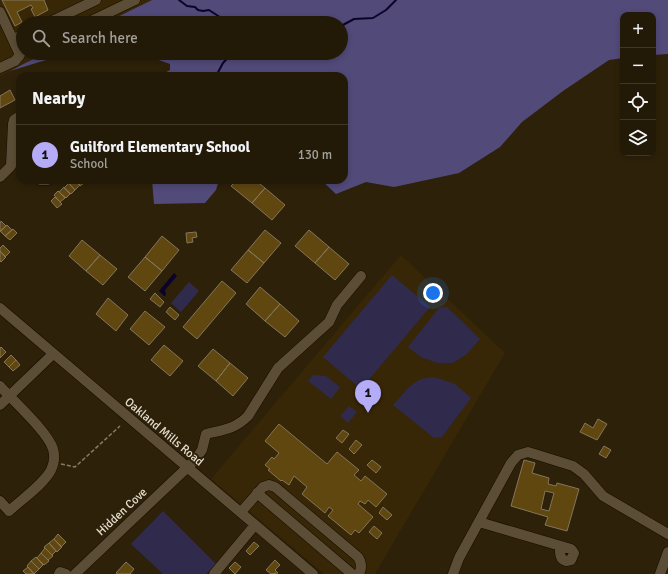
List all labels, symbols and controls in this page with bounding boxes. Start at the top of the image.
map controls [620,12,656,156]
button: + [620,12,656,48]
search box [16,16,348,60]
icon: search [30,27,52,49]
text: Search here [62,29,138,47]
button: − [620,48,656,84]
button: locate [620,84,656,120]
text: Nearby [32,88,85,109]
button: layers [620,120,656,156]
text: Guilford Elementary School [70,138,250,156]
text: 1 [41,147,49,163]
text: 130 m [298,147,332,163]
text: School [70,156,108,172]
your location [423,283,443,303]
pin: 1 [355,380,381,413]
street label: Oakland Mills Road [122,395,206,469]
street label: Hidden Cove [94,485,150,539]

